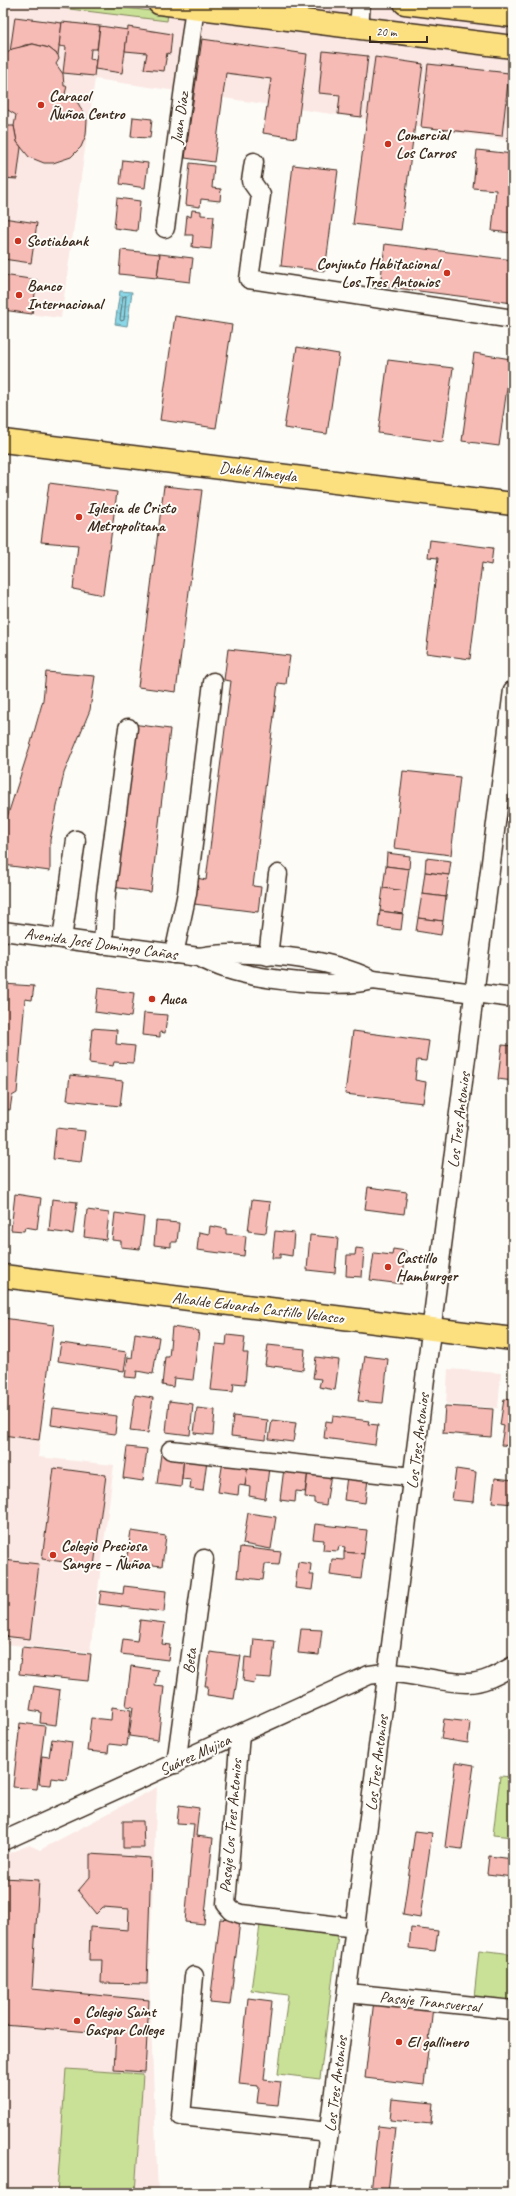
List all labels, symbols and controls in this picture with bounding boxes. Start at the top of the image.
scale bar [370,18,427,44]
text: 20 m [376,24,398,40]
place label: Caracol Ñuñoa Centro [49,86,126,124]
street label: Juan Díaz [166,89,194,146]
marker: Caracol Ñuñoa Centro [36,100,46,110]
place label: Comercial Los Carros [396,125,457,163]
marker: Comercial Los Carros [383,139,393,149]
place label: Scotiabank [26,231,90,251]
marker: Scotiabank [13,236,23,246]
place label: Conjunto Habitacional Los Tres Antonios [316,254,442,292]
marker: Conjunto Habitacional Los Tres Antonios [442,268,452,278]
place label: Banco Internacional [27,276,106,314]
marker: Banco Internacional [14,290,24,300]
street label: Dublé Almeyda [218,457,299,487]
place label: Iglesia de Cristo Metropolitana [87,498,177,536]
marker: Iglesia de Cristo Metropolitana [74,512,84,522]
street label: Avenida José Domingo Cañas [23,923,180,965]
place label: Auca [160,989,188,1009]
marker: Auca [147,994,157,1004]
street label: Los Tres Antonios [443,1070,475,1169]
place label: Castillo Hamburger [396,1248,459,1286]
marker: Castillo Hamburger [383,1262,393,1272]
street label: Alcalde Eduardo Castillo Velasco [171,1288,347,1329]
street label: Los Tres Antonios [402,1391,434,1490]
place label: Colegio Preciosa Sangre – Ñuñoa [61,1536,151,1574]
marker: Colegio Preciosa Sangre – Ñuñoa [48,1550,58,1560]
street label: Beta [178,1646,202,1675]
street label: Los Tres Antonios [361,1713,393,1812]
street label: Suárez Mujica [156,1729,235,1780]
street label: Pasaje Los Tres Antonios [215,1757,247,1894]
street label: Pasaje Transversal [379,1987,484,2018]
place label: Colegio Saint Gaspar College [85,2002,165,2040]
marker: Colegio Saint Gaspar College [72,2016,82,2026]
place label: El gallinero [407,2032,470,2052]
street label: Los Tres Antonios [320,2034,352,2133]
marker: El gallinero [394,2037,404,2047]

